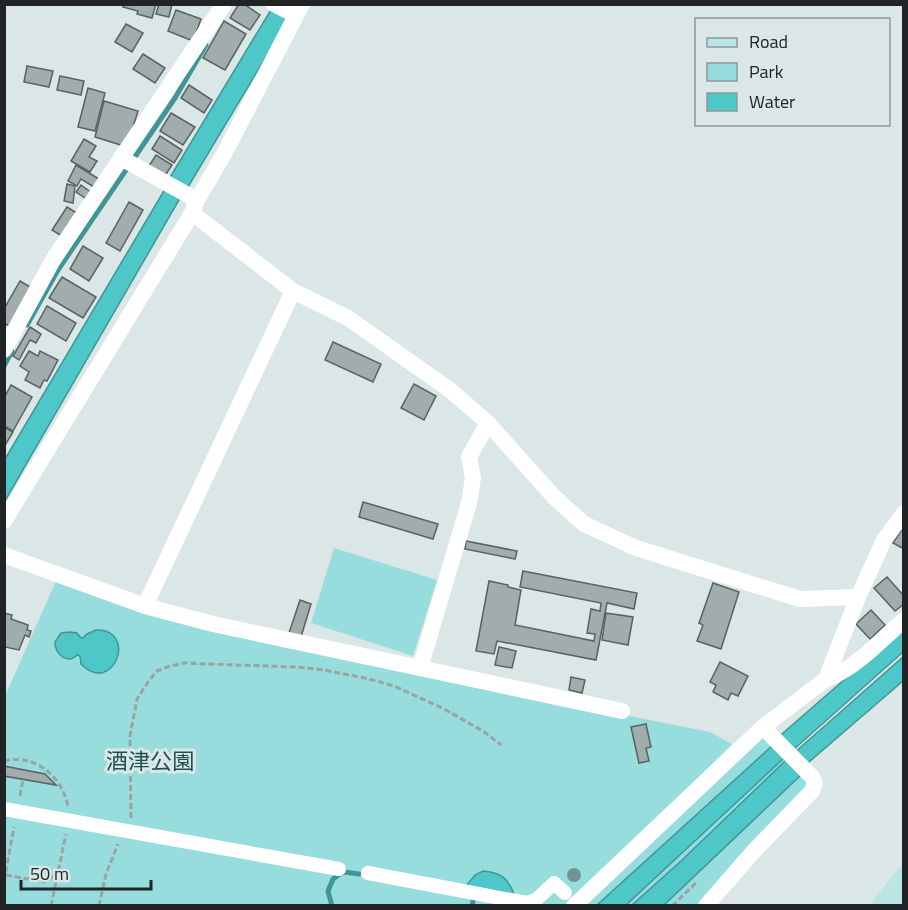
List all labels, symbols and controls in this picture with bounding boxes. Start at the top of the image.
legend [695,18,890,126]
text: Road [749,28,788,55]
text: Park [749,58,784,85]
text: Water [749,88,795,115]
park label: 酒津公園 [106,744,194,778]
scale bar [21,853,152,891]
text: 50 m [30,860,69,887]

